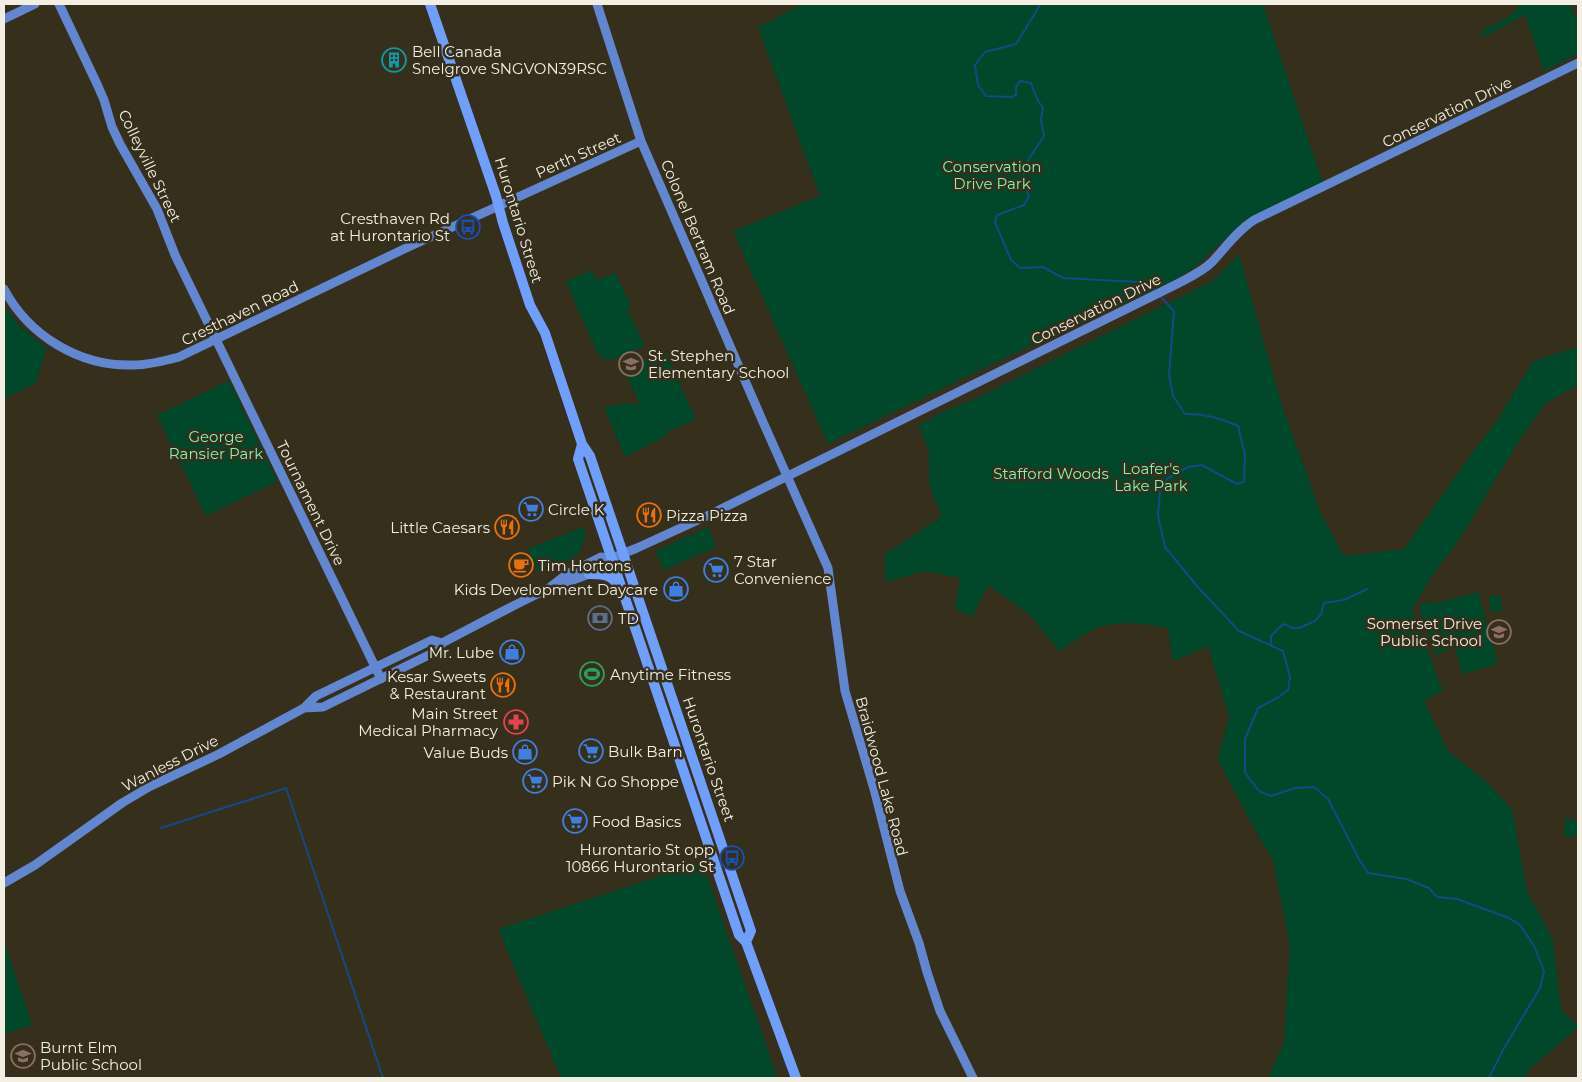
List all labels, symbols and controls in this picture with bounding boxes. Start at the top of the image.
place label: Bell Canada Snelgrove SNGVON39RSC [412,42,607,78]
building icon: Bell Canada Snelgrove SNGVON39RSC [381,47,407,73]
street label: Conservation Drive [1379,72,1515,152]
street label: Colleyville Street [114,106,186,226]
street label: Perth Street [532,128,624,182]
street label: Hurontario Street [491,155,547,285]
street label: Colonel Bertram Road [657,157,739,317]
park label: Conservation Drive Park [943,157,1041,193]
place label: Cresthaven Rd at Hurontario St [330,209,450,245]
bus stop icon: Cresthaven Rd at Hurontario St [455,214,481,240]
street label: Conservation Drive [1028,269,1164,349]
street label: Cresthaven Road [178,276,302,350]
place label: St. Stephen Elementary School [648,346,789,382]
school or university icon: St. Stephen Elementary School [618,351,644,377]
park label: George Ransier Park [169,427,263,463]
street label: Tournament Drive [273,437,349,569]
park label: Loafer's Lake Park [1114,459,1188,495]
park label: Stafford Woods [993,464,1109,483]
supermarket icon: Circle K [518,496,544,522]
place label: Circle K [548,500,605,519]
restaurant icon: Pizza Pizza [636,502,662,528]
place label: Pizza Pizza [666,506,748,525]
restaurant icon: Little Caesars [494,514,520,540]
place label: Little Caesars [390,518,490,537]
cafe icon: Tim Hortons [508,552,534,578]
place label: 7 Star Convenience [734,552,831,588]
place label: Tim Hortons [538,556,631,575]
supermarket icon: 7 Star Convenience [703,557,729,583]
shop icon: Kids Development Daycare [663,576,689,602]
place label: Kids Development Daycare [454,580,658,599]
bank icon: TD [587,605,613,631]
place label: TD [618,609,639,628]
place label: Somerset Drive Public School [1367,614,1482,650]
school or university icon: Somerset Drive Public School [1486,619,1512,645]
shop icon: Mr. Lube [499,639,525,665]
place label: Mr. Lube [429,643,494,662]
sports icon: Anytime Fitness [579,661,605,687]
place label: Anytime Fitness [610,665,731,684]
place label: Kesar Sweets & Restaurant [387,667,486,703]
restaurant icon: Kesar Sweets & Restaurant [490,672,516,698]
street label: Hurontario Street [679,694,739,824]
street label: Braidwood Lake Road [852,694,912,858]
place label: Main Street Medical Pharmacy [358,704,499,740]
pharmacy icon: Main Street Medical Pharmacy [503,709,529,735]
street label: Wanless Drive [119,731,221,795]
supermarket icon: Bulk Barn [578,738,604,764]
shop icon: Value Buds [512,739,538,765]
place label: Bulk Barn [608,742,683,761]
place label: Value Buds [424,743,508,762]
supermarket icon: Pik N Go Shoppe [522,768,548,794]
place label: Pik N Go Shoppe [552,772,679,791]
supermarket icon: Food Basics [562,808,588,834]
place label: Food Basics [592,812,681,831]
place label: Hurontario St opp 10866 Hurontario St [566,840,714,876]
bus stop icon: Hurontario St opp 10866 Hurontario St [719,845,745,871]
place label: Burnt Elm Public School [40,1038,142,1074]
school or university icon: Burnt Elm Public School [10,1043,36,1069]

